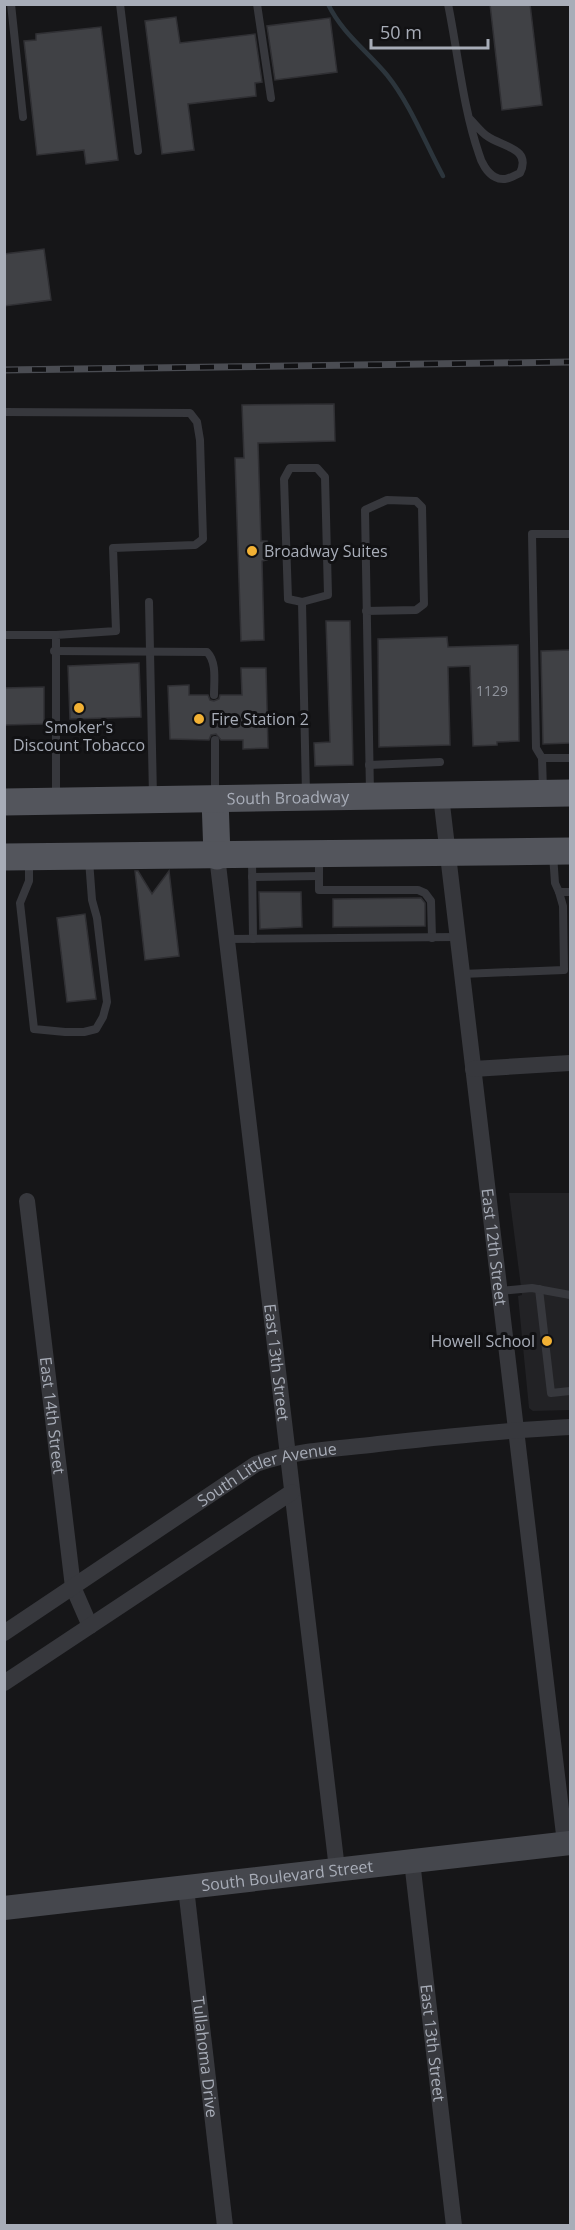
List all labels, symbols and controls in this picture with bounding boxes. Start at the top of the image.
scale bar [371,12,488,50]
text: 50 m [380,20,422,44]
place label: Broadway Suites [264,540,388,562]
marker: Broadway Suites [245,544,259,558]
house number: 1129 [476,681,508,700]
marker: Smoker's Discount Tobacco [72,701,86,715]
place label: Fire Station 2 [211,708,309,730]
marker: Fire Station 2 [192,712,206,726]
place label: Smoker's Discount Tobacco [13,716,145,756]
street label: South Broadway [227,785,350,809]
street label: East 12th Street [477,1187,512,1307]
street label: East 13th Street [259,1303,295,1423]
place label: Howell School [430,1330,535,1352]
marker: Howell School [540,1334,554,1348]
street label: East 14th Street [35,1356,70,1476]
street label: South Littler Avenue [193,1437,338,1512]
street label: South Boulevard Street [200,1855,375,1896]
street label: East 13th Street [415,1983,451,2103]
street label: Tullahoma Drive [188,1995,223,2119]

